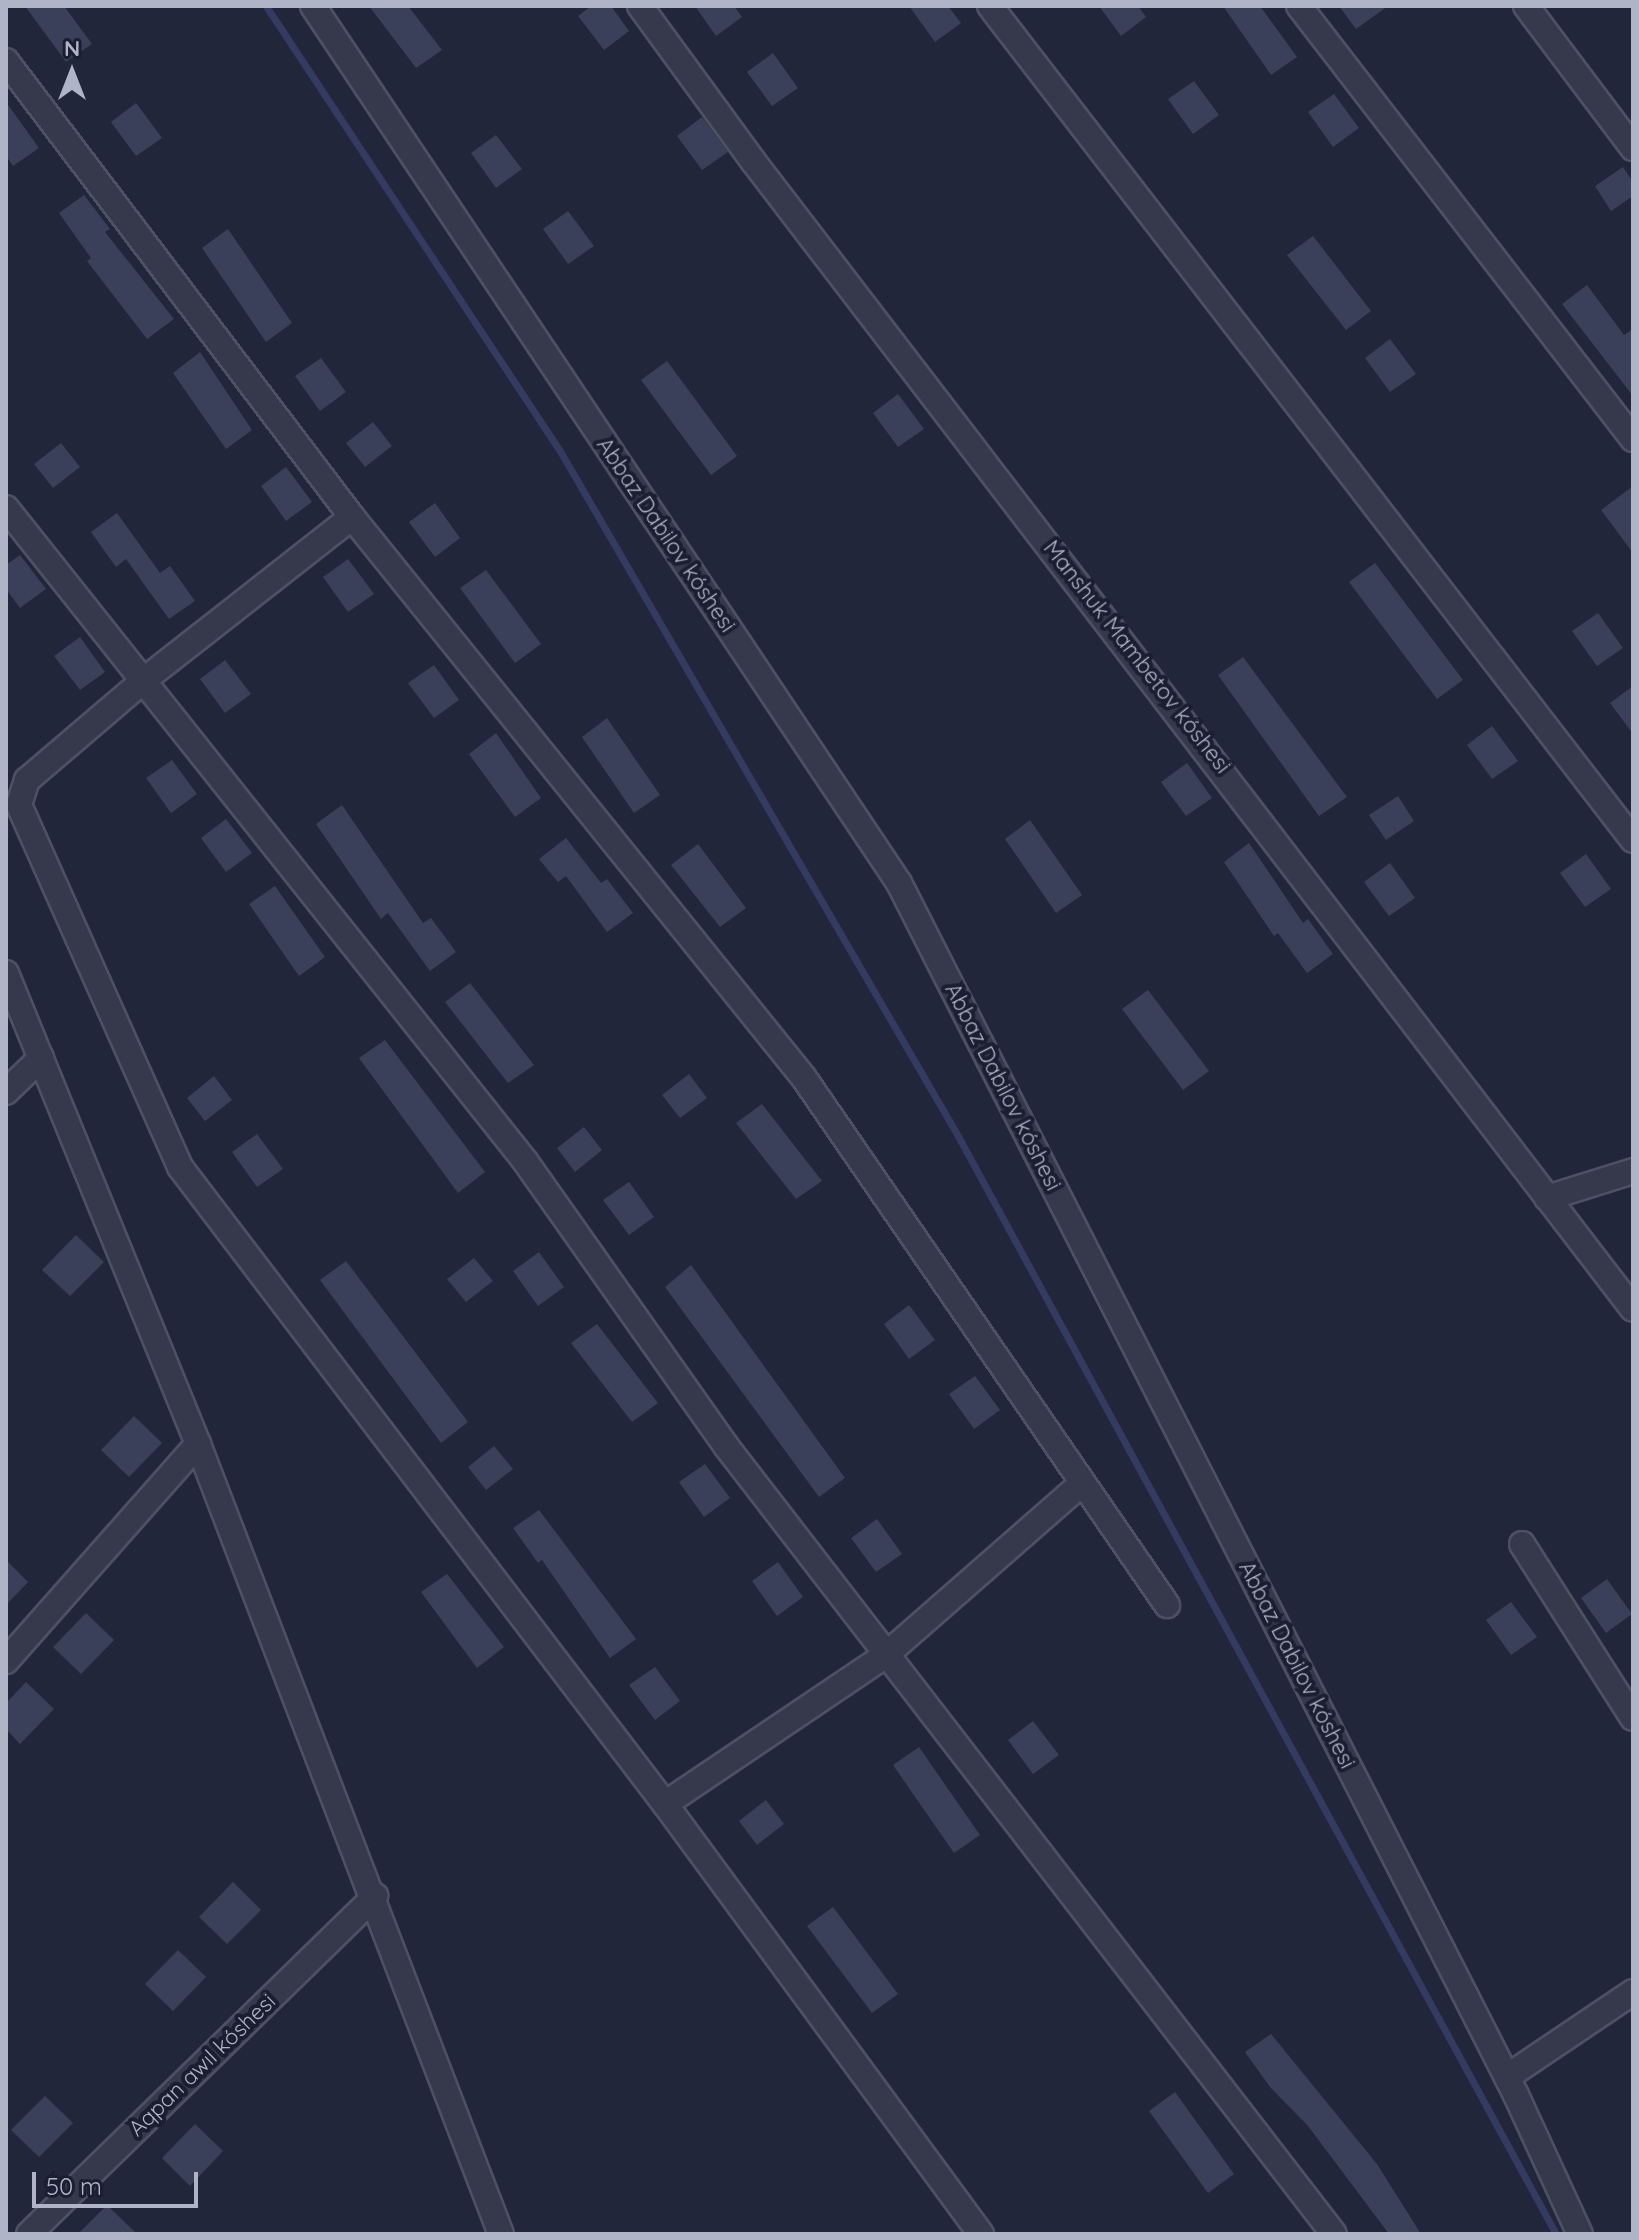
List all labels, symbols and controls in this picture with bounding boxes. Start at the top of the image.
north arrow [32,32,112,112]
text: N [64,34,80,62]
street label: Abbaz Dabilov kóshesi [591,433,741,637]
street label: Manshuk Mambetov kóshesi [1038,535,1236,779]
street label: Abbaz Dabilov kóshesi [939,979,1067,1195]
street label: Abbaz Dabilov kóshesi [1233,1557,1361,1773]
street label: Aqpan awıl kóshesi [123,1988,281,2142]
scale bar [36,2156,202,2206]
text: 50 m [46,2171,102,2201]

